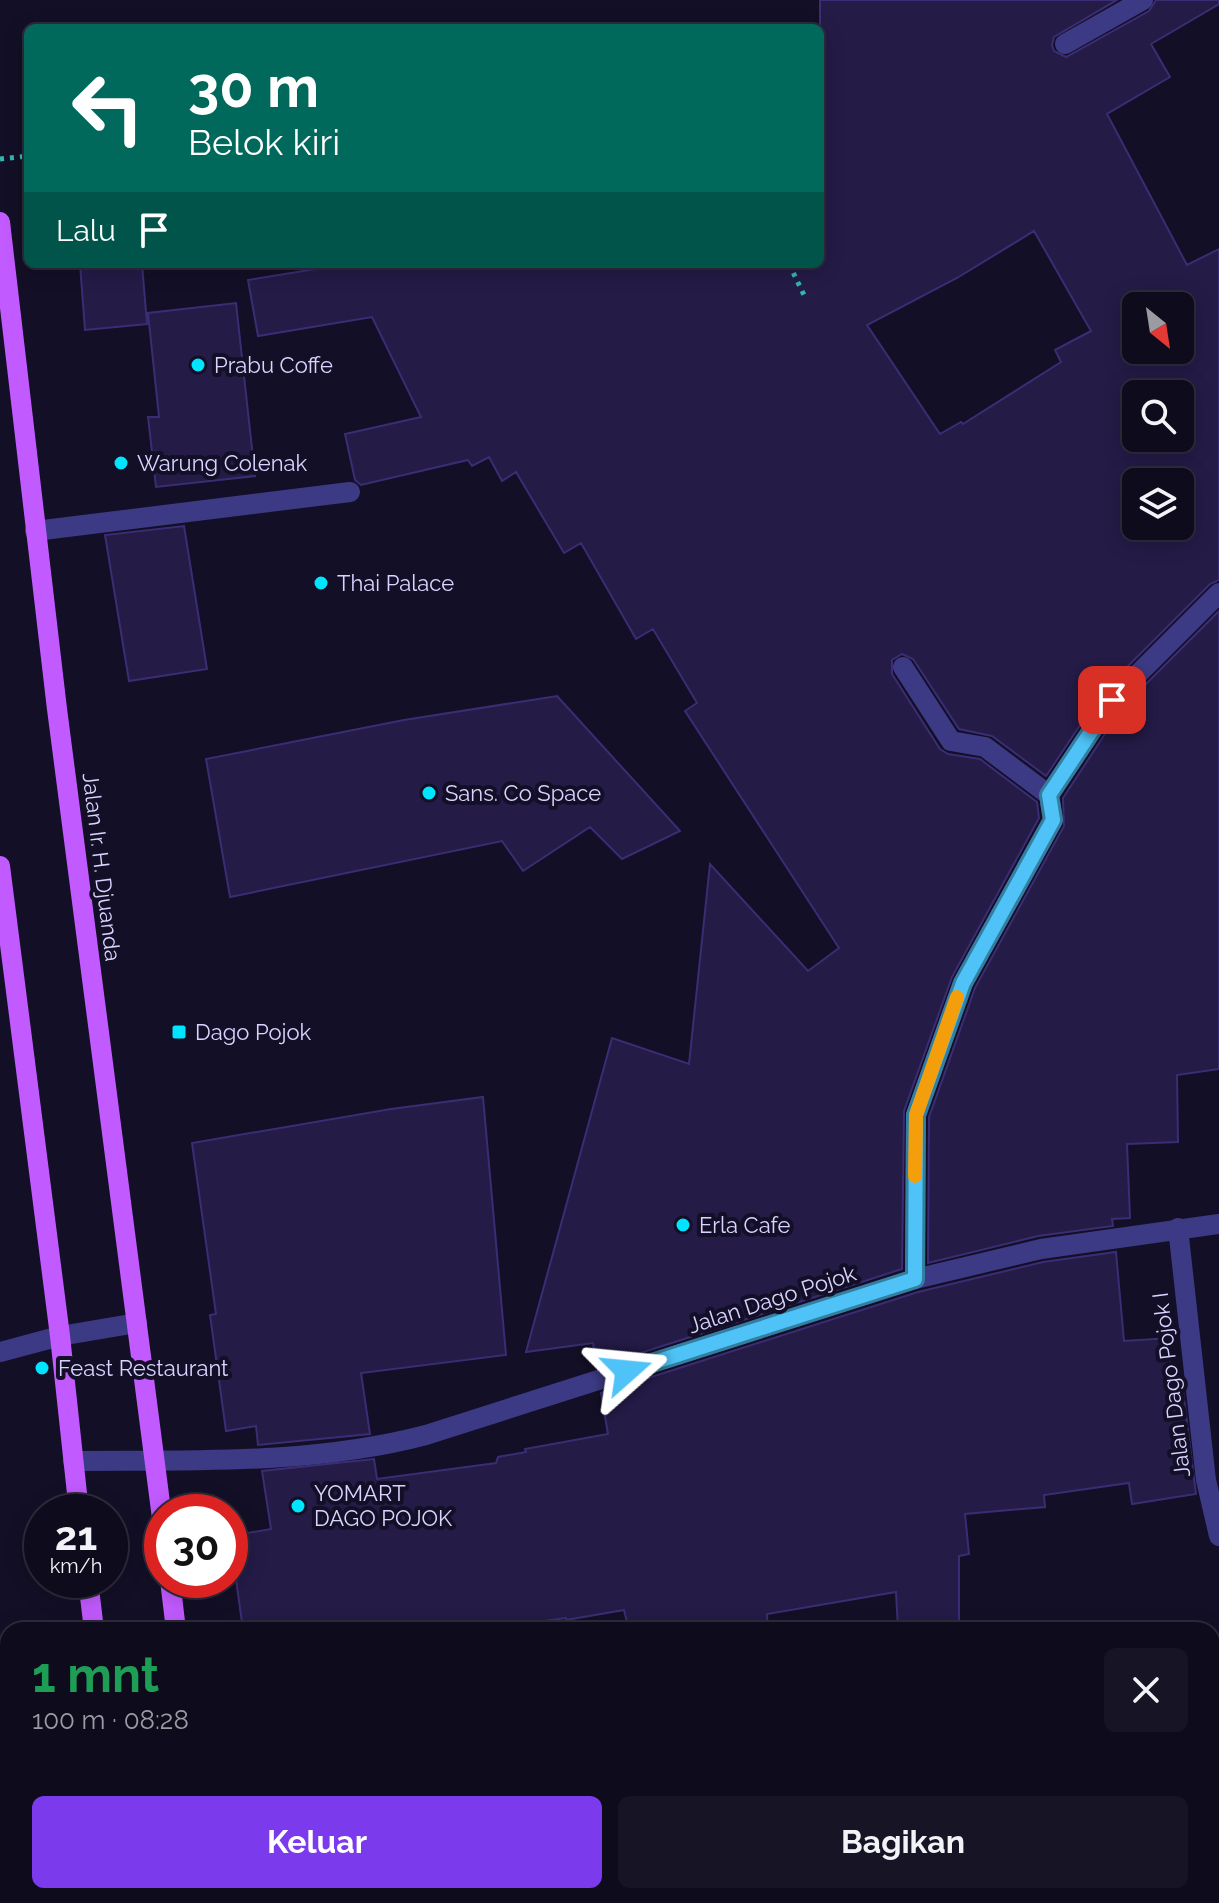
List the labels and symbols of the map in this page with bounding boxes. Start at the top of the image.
north arrow [1122,292,1194,364]
place label: Prabu Coffe [214,352,333,378]
marker: Prabu Coffe [189,356,207,374]
place label: Warung Colenak [137,450,308,476]
marker: Warung Colenak [112,454,130,472]
place label: Thai Palace [337,570,454,596]
marker: Thai Palace [312,574,330,592]
pin [1078,666,1146,734]
street label: Jalan Ir. H. Djuanda [78,771,126,963]
place label: Sans. Co Space [445,780,601,806]
marker: Sans. Co Space [420,784,438,802]
place label: Dago Pojok [195,1019,312,1045]
marker: Dago Pojok [170,1023,188,1041]
place label: Erla Cafe [699,1212,790,1238]
marker: Erla Cafe [674,1216,692,1234]
street label: Jalan Dago Pojok [685,1259,860,1338]
street label: Jalan Dago Pojok I [1147,1291,1195,1479]
position arrow [585,1329,669,1413]
place label: Feast Restaurant [58,1355,229,1381]
marker: Feast Restaurant [33,1359,51,1377]
place label: YOMART DAGO POJOK [314,1480,453,1531]
speed limit sign: 30 [144,1494,248,1598]
marker: YOMART DAGO POJOK [289,1497,307,1515]

